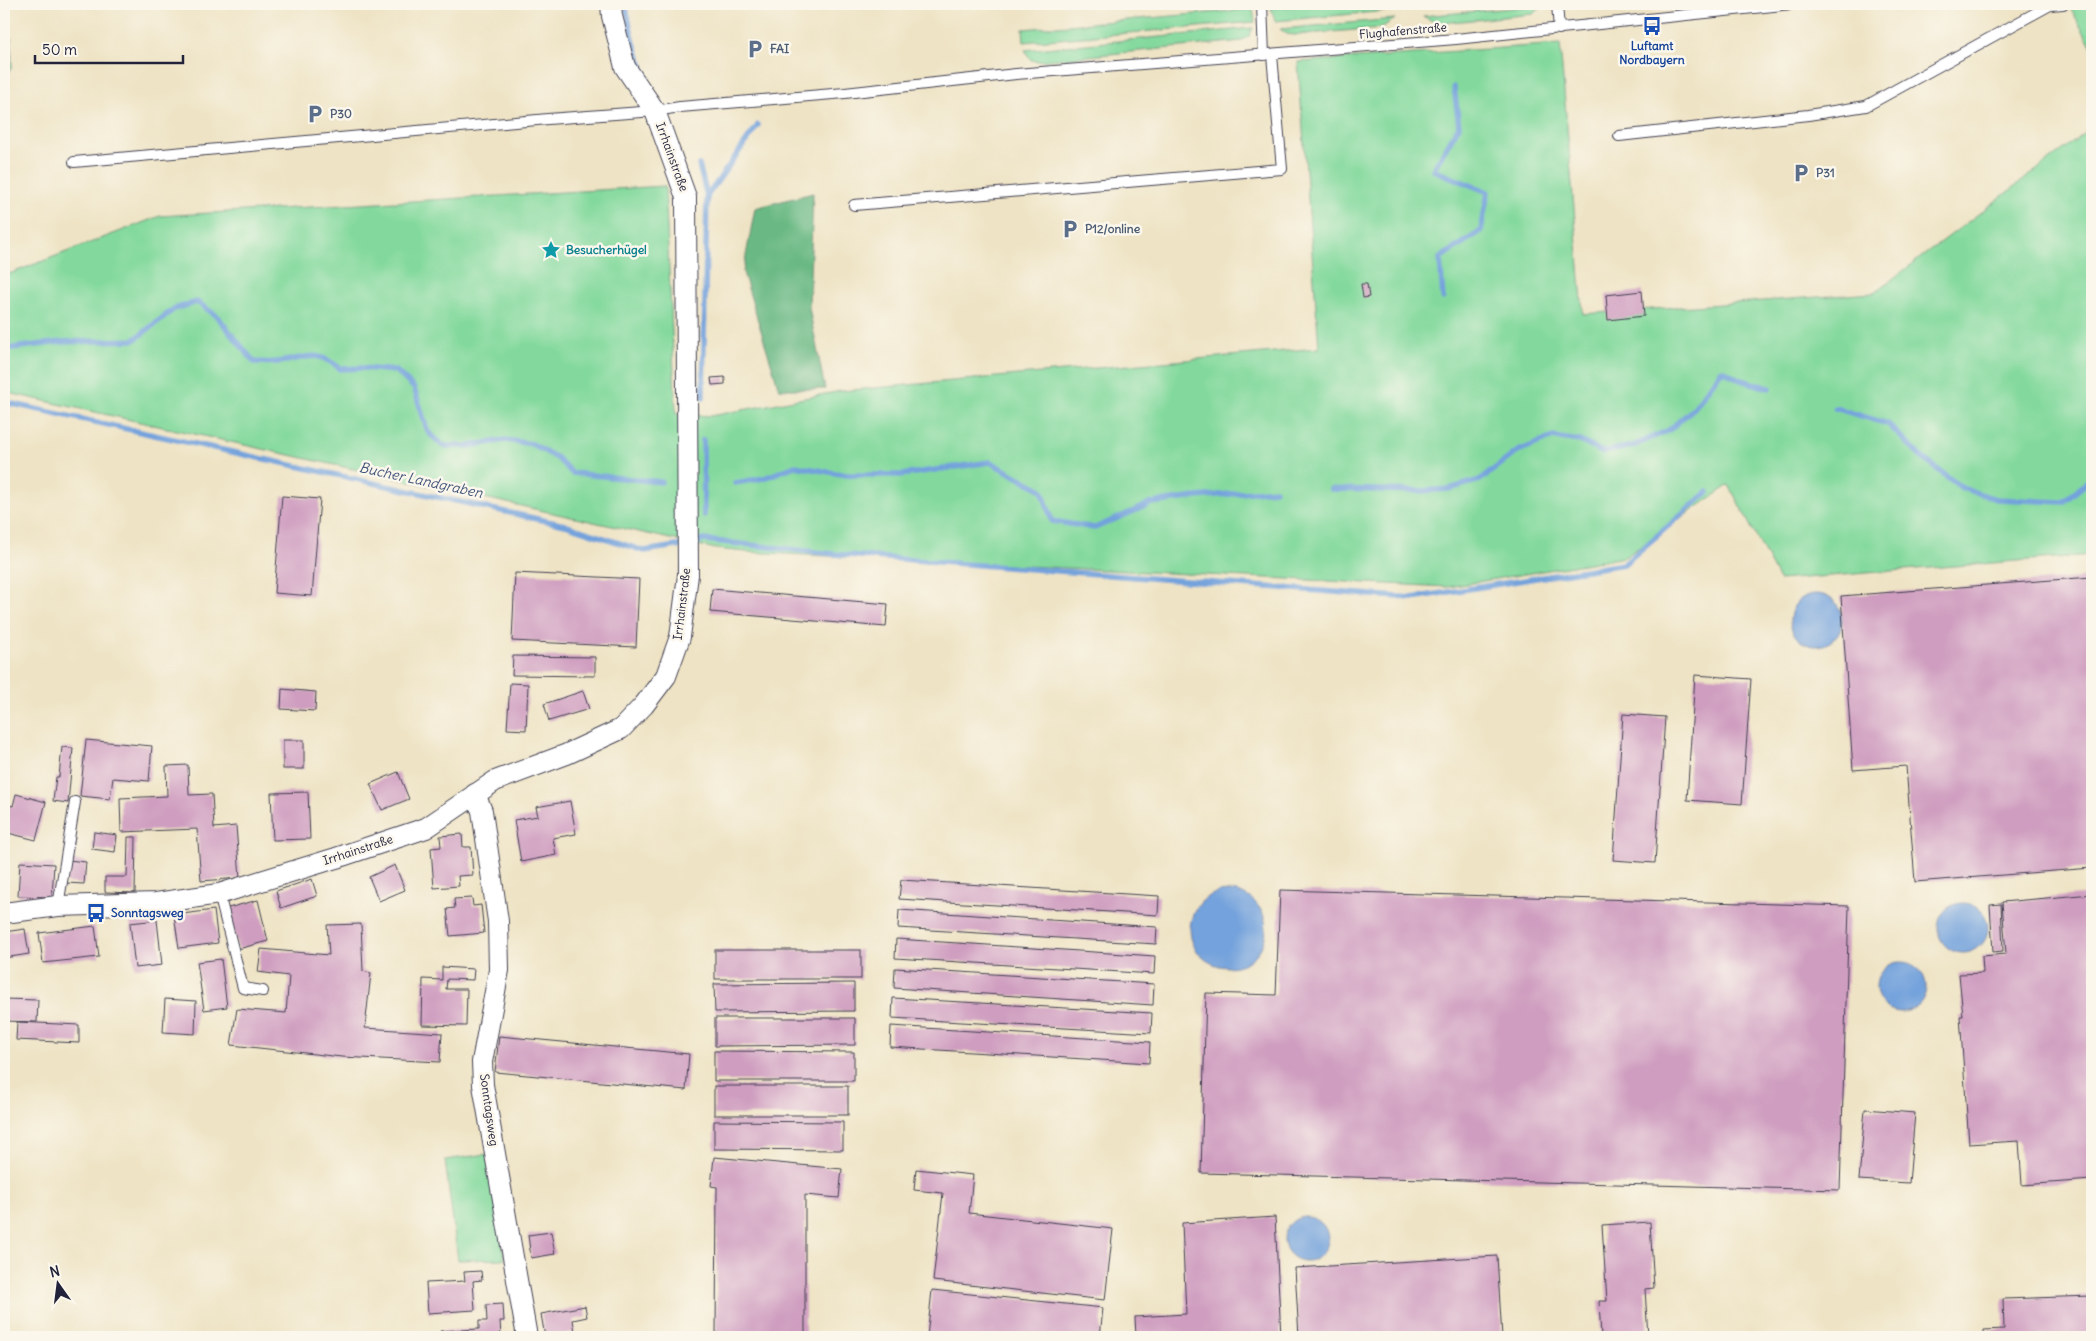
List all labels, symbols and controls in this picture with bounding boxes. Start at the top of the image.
bus stop icon: Luftamt Nordbayern [1641,15,1663,37]
street label: Flughafenstraße [1358,19,1447,42]
scale bar [35,32,182,64]
parking icon: FAI [744,38,766,60]
place label: Luftamt Nordbayern [1619,38,1685,68]
text: 50 m [42,40,77,59]
place label: FAI [770,41,790,56]
parking icon: P30 [304,103,326,125]
place label: P30 [330,106,352,121]
street label: Irrhainstraße [653,120,692,193]
parking icon: P31 [1790,162,1812,184]
place label: P31 [1816,165,1835,180]
parking icon: P12/online [1059,218,1081,240]
place label: P12/online [1085,221,1141,236]
place icon: Besucherhügel [540,239,562,261]
place label: Besucherhügel [566,242,647,258]
water label: Bucher Landgraben [358,458,485,502]
street label: Irrhainstraße [670,567,693,641]
street label: Irrhainstraße [321,831,395,868]
bus stop icon: Sonntagsweg [85,902,107,924]
place label: Sonntagsweg [111,905,184,921]
street label: Sonntagsweg [477,1073,502,1147]
north arrow [32,1258,82,1308]
text: N [48,1261,62,1281]

